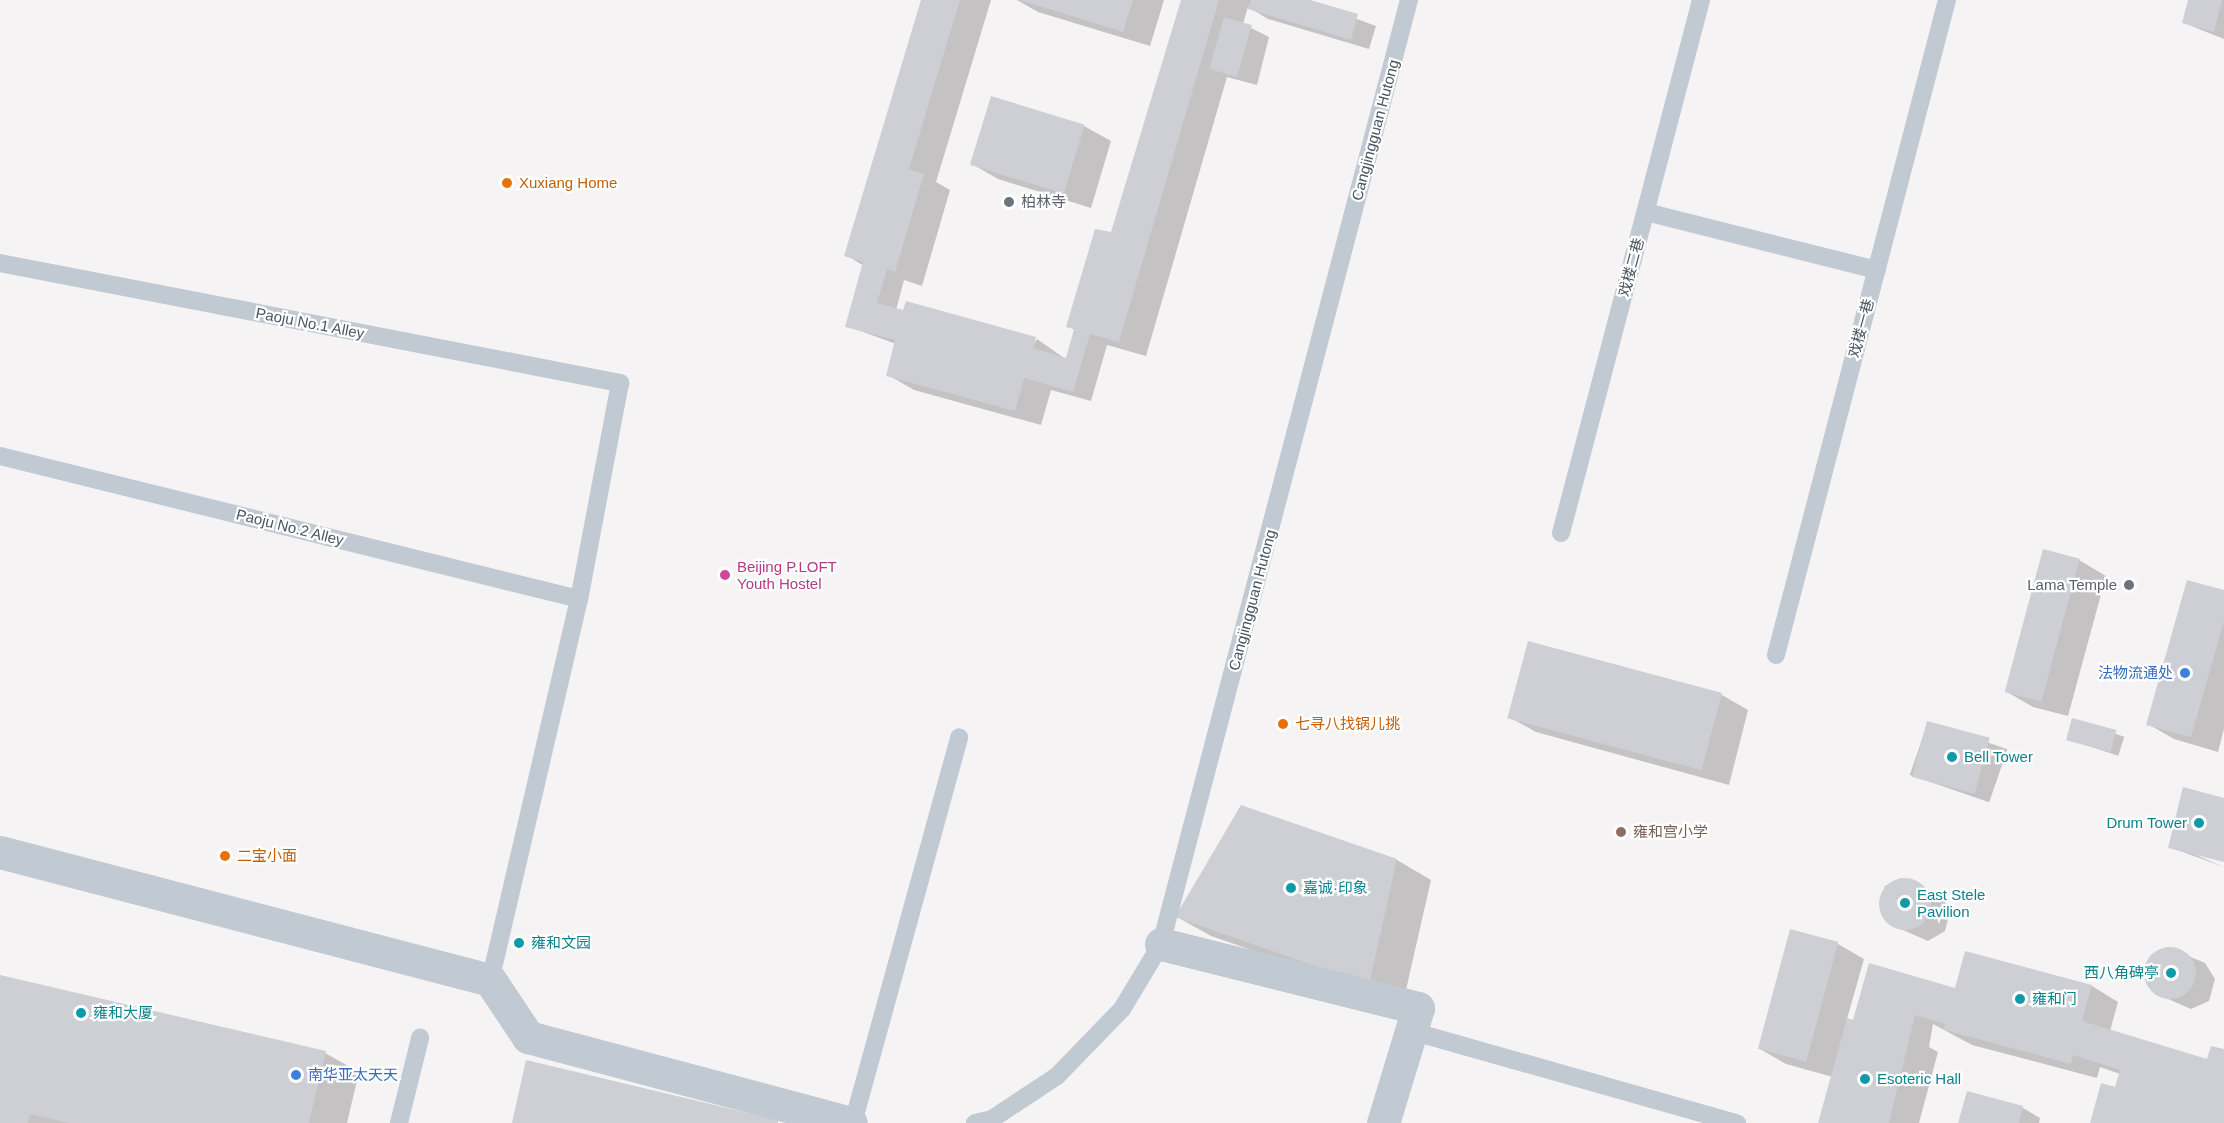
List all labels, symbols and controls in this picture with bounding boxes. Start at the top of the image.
street label: Cangjingguan Hutong [1348,58,1402,202]
place label: Xuxiang Home [519,174,617,192]
marker: Xuxiang Home [500,176,514,190]
place label: 柏林寺 [1021,193,1066,211]
marker: 柏林寺 [1002,195,1016,209]
street label: 戏楼二巷 [1615,236,1647,298]
street label: 戏楼一巷 [1845,297,1877,359]
street label: Paoju No.1 Alley [254,304,366,342]
street label: Paoju No.2 Alley [234,505,346,549]
street label: Cangjingguan Hutong [1225,528,1279,672]
place label: Beijing P.LOFT Youth Hostel [737,557,837,592]
marker: Beijing P.LOFT Youth Hostel [718,568,732,582]
place label: Lama Temple [2027,576,2117,594]
marker: Lama Temple [2122,578,2136,592]
place label: 法物流通处 [2098,664,2173,682]
marker: 法物流通处 [2178,666,2192,680]
place label: 七寻八找锅儿挑 [1295,715,1400,733]
marker: 七寻八找锅儿挑 [1276,717,1290,731]
place label: Bell Tower [1964,748,2033,766]
marker: Bell Tower [1945,750,1959,764]
place label: Drum Tower [2106,814,2187,832]
marker: Drum Tower [2192,816,2206,830]
place label: 雍和宫小学 [1633,823,1708,841]
marker: 雍和宫小学 [1614,825,1628,839]
place label: 二宝小面 [237,847,297,865]
marker: 二宝小面 [218,849,232,863]
place label: 嘉诚·印象 [1303,879,1368,897]
marker: 嘉诚·印象 [1284,881,1298,895]
place label: East Stele Pavilion [1917,885,1985,920]
marker: East Stele Pavilion [1898,896,1912,910]
place label: 雍和文园 [531,934,591,952]
marker: 雍和文园 [512,936,526,950]
place label: 西八角碑亭 [2084,964,2159,982]
marker: 西八角碑亭 [2164,966,2178,980]
place label: 雍和门 [2032,990,2077,1008]
marker: 雍和门 [2013,992,2027,1006]
place label: 雍和大厦 [93,1004,153,1022]
marker: 雍和大厦 [74,1006,88,1020]
place label: 南华亚太天天 [308,1066,398,1084]
marker: 南华亚太天天 [289,1068,303,1082]
place label: Esoteric Hall [1877,1070,1961,1088]
marker: Esoteric Hall [1858,1072,1872,1086]

